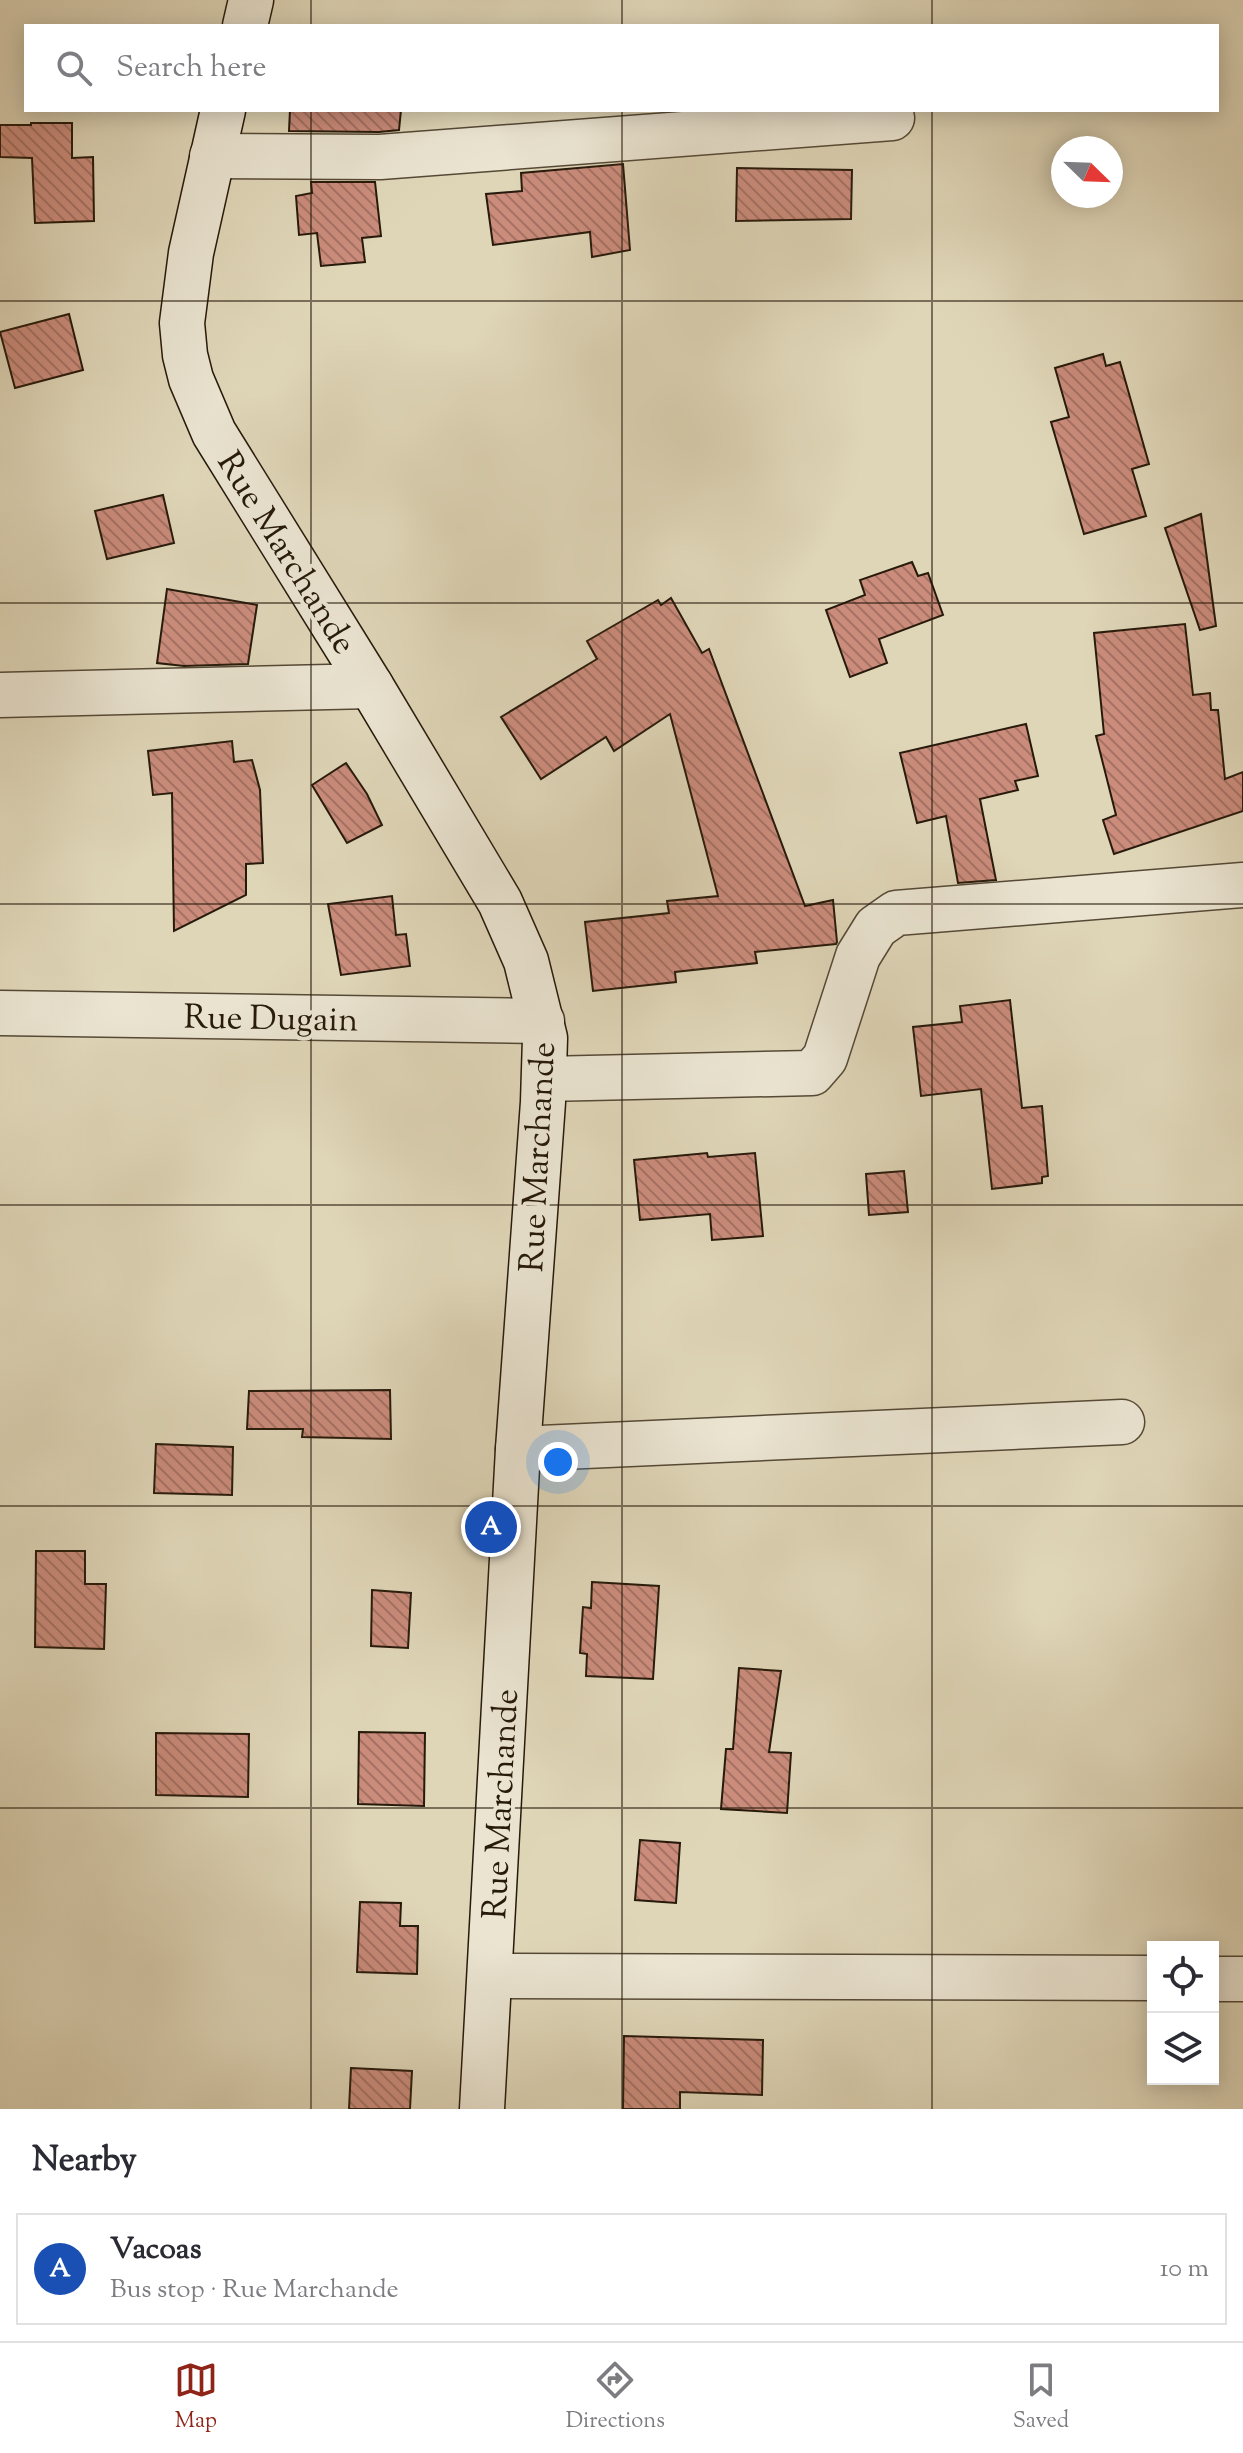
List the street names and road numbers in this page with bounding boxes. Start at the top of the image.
street label: Rue Marchande [203,443,367,665]
street label: Rue Dugain [183,994,359,1047]
street label: Rue Marchande [509,1041,570,1274]
street label: Rue Marchande [472,1688,533,1921]

